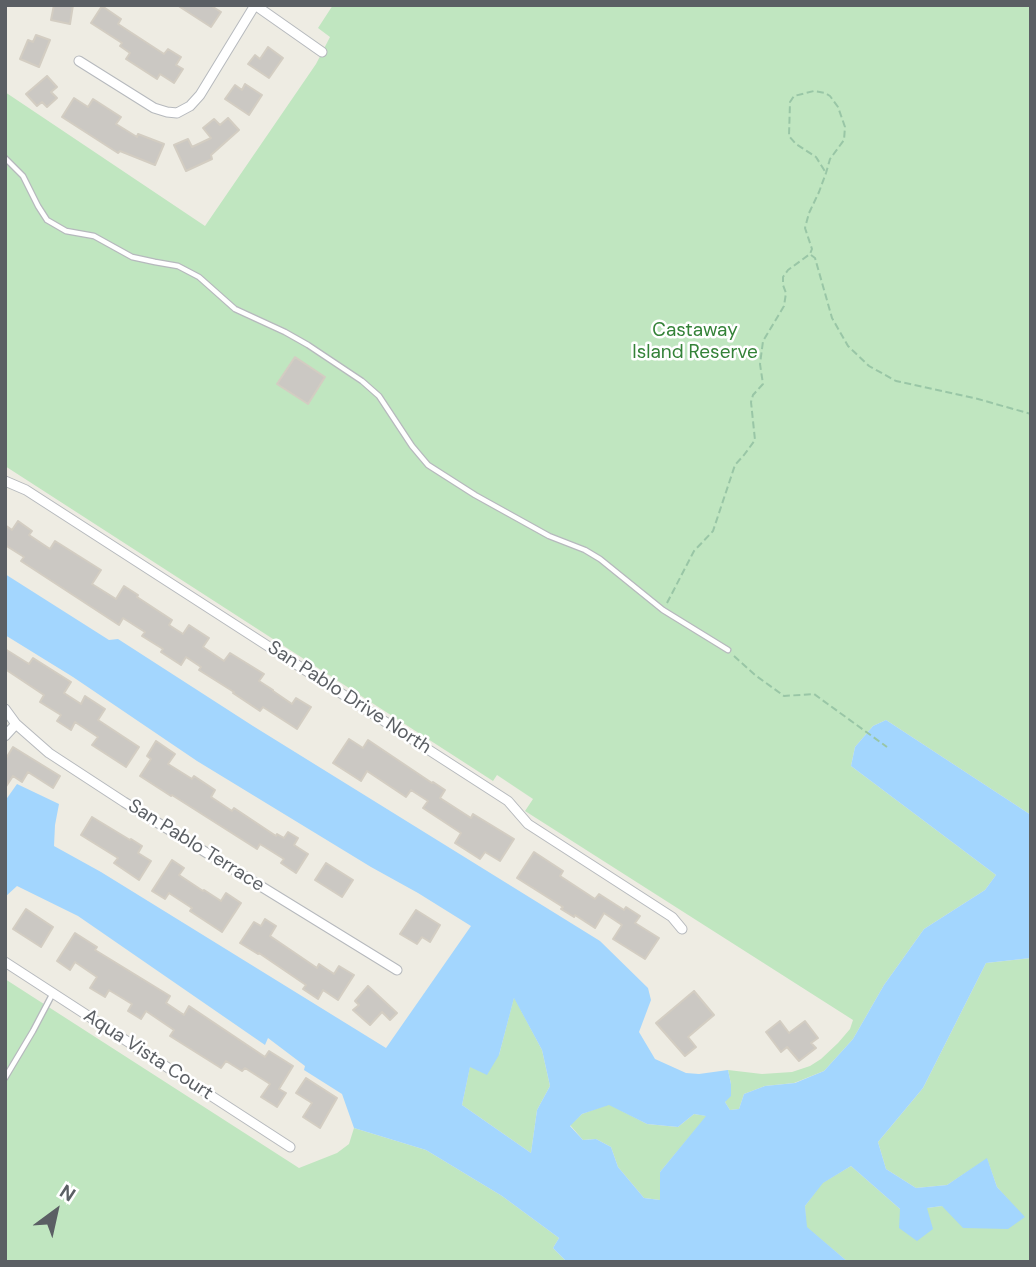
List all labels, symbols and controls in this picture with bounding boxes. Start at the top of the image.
park label: Castaway Island Reserve [632,320,758,364]
street label: San Pablo Drive North [263,637,435,759]
street label: San Pablo Terrace [124,795,268,897]
street label: Aqua Vista Court [79,1005,217,1105]
north arrow [21,1176,91,1246]
text: N [55,1179,80,1207]

